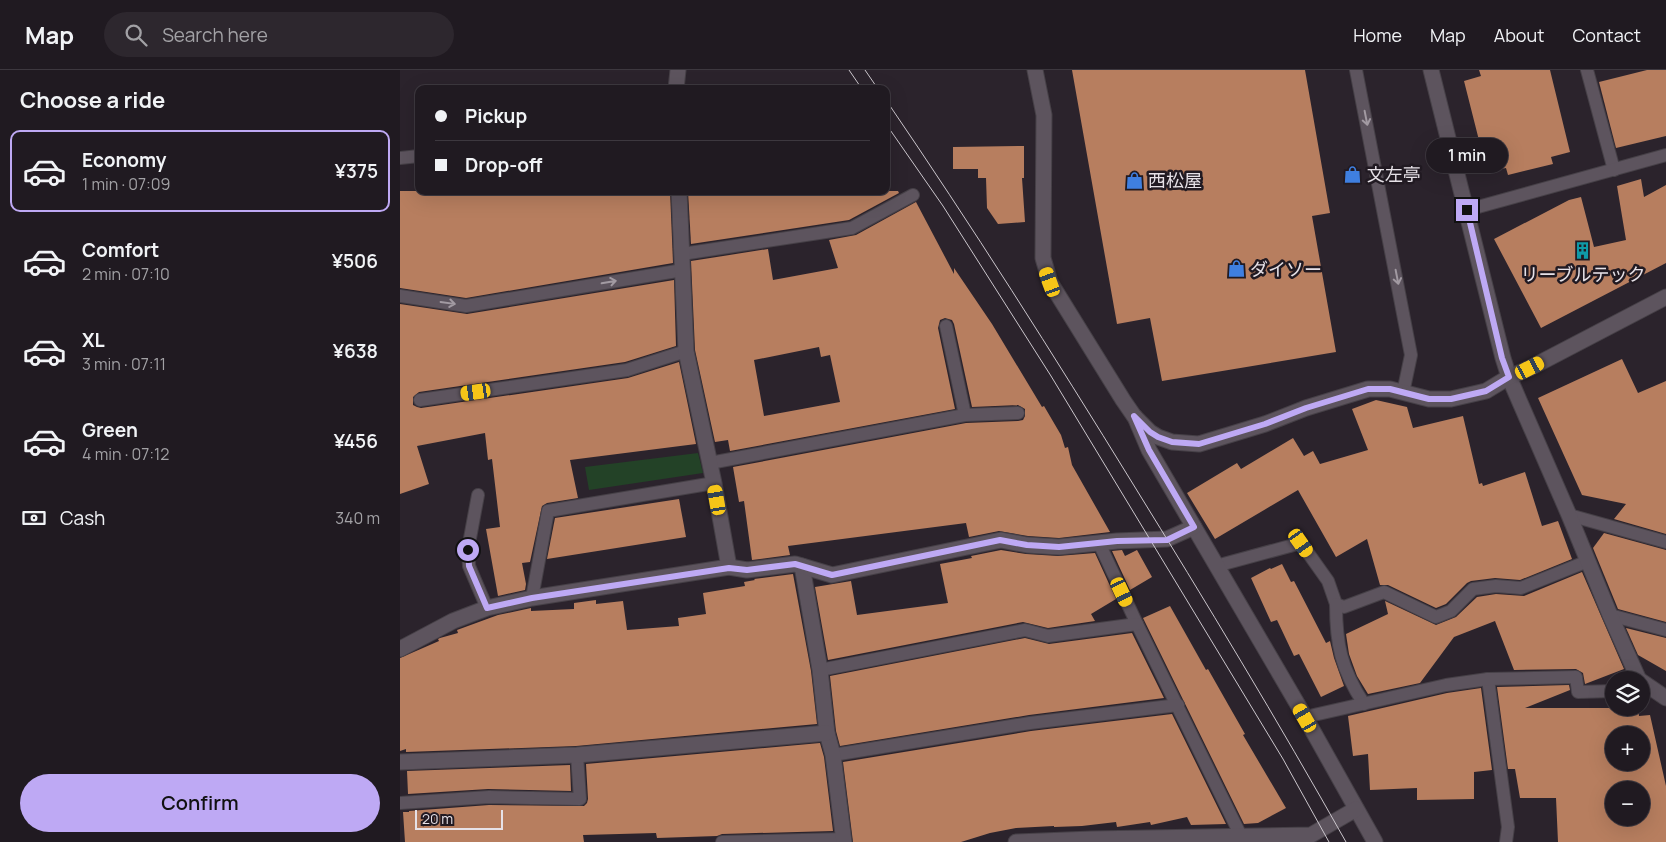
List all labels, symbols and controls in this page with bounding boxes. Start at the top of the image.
search box [104,12,454,57]
text: Map [25,18,74,51]
icon: search [122,21,150,49]
text: Search here [162,22,268,48]
text: Home [1353,23,1402,47]
text: Map [1430,23,1466,47]
text: About [1494,23,1544,47]
text: Contact [1572,23,1641,47]
text: Choose a ride [20,85,165,115]
text: Pickup [465,103,527,129]
one-way arrow [1361,109,1371,125]
callout: 1 min [1426,138,1508,172]
text: 1 min [1448,144,1486,166]
text: Economy [82,147,166,173]
icon: car [22,149,67,194]
text: Drop-off [465,152,542,178]
text: ¥375 [335,158,378,184]
place label: 文左亭 [1367,162,1421,186]
shop icon: 文左亭 [1343,164,1363,184]
place label: 西松屋 [1148,168,1202,192]
shop icon: 西松屋 [1124,170,1144,190]
text: 1 min · 07:09 [82,173,171,195]
route end [1456,199,1478,221]
text: Comfort [82,237,159,263]
icon: car [22,239,67,284]
building icon: リーブルテック [1573,241,1593,261]
text: ¥506 [332,248,378,274]
place label: ダイソー [1250,257,1322,281]
shop icon: ダイソー [1226,259,1246,279]
place label: リーブルテック [1521,262,1645,286]
text: 2 min · 07:10 [82,263,170,285]
car [1037,265,1062,299]
one-way arrow [1392,269,1402,285]
one-way arrow [600,277,616,287]
one-way arrow [440,298,456,308]
text: XL [82,327,105,353]
icon: car [22,329,67,374]
text: ¥638 [333,338,378,364]
text: 3 min · 07:11 [82,353,166,375]
car [1513,355,1546,381]
car [460,382,491,402]
text: Green [82,417,138,443]
icon: car [22,419,67,464]
text: ¥456 [334,428,378,454]
text: 4 min · 07:12 [82,443,169,465]
car [707,484,726,516]
icon: cash [20,504,48,532]
text: Cash [60,505,105,531]
text: 340 m [335,507,380,529]
car [1286,526,1315,560]
route start [457,539,479,561]
car [1108,575,1135,609]
map controls [1605,671,1650,826]
button: layers [1605,671,1650,716]
car [1291,701,1318,735]
button: + [1605,726,1650,771]
button: Confirm [20,774,380,832]
button: − [1605,781,1650,826]
scale bar [415,807,502,830]
text: 20 m [422,809,453,828]

